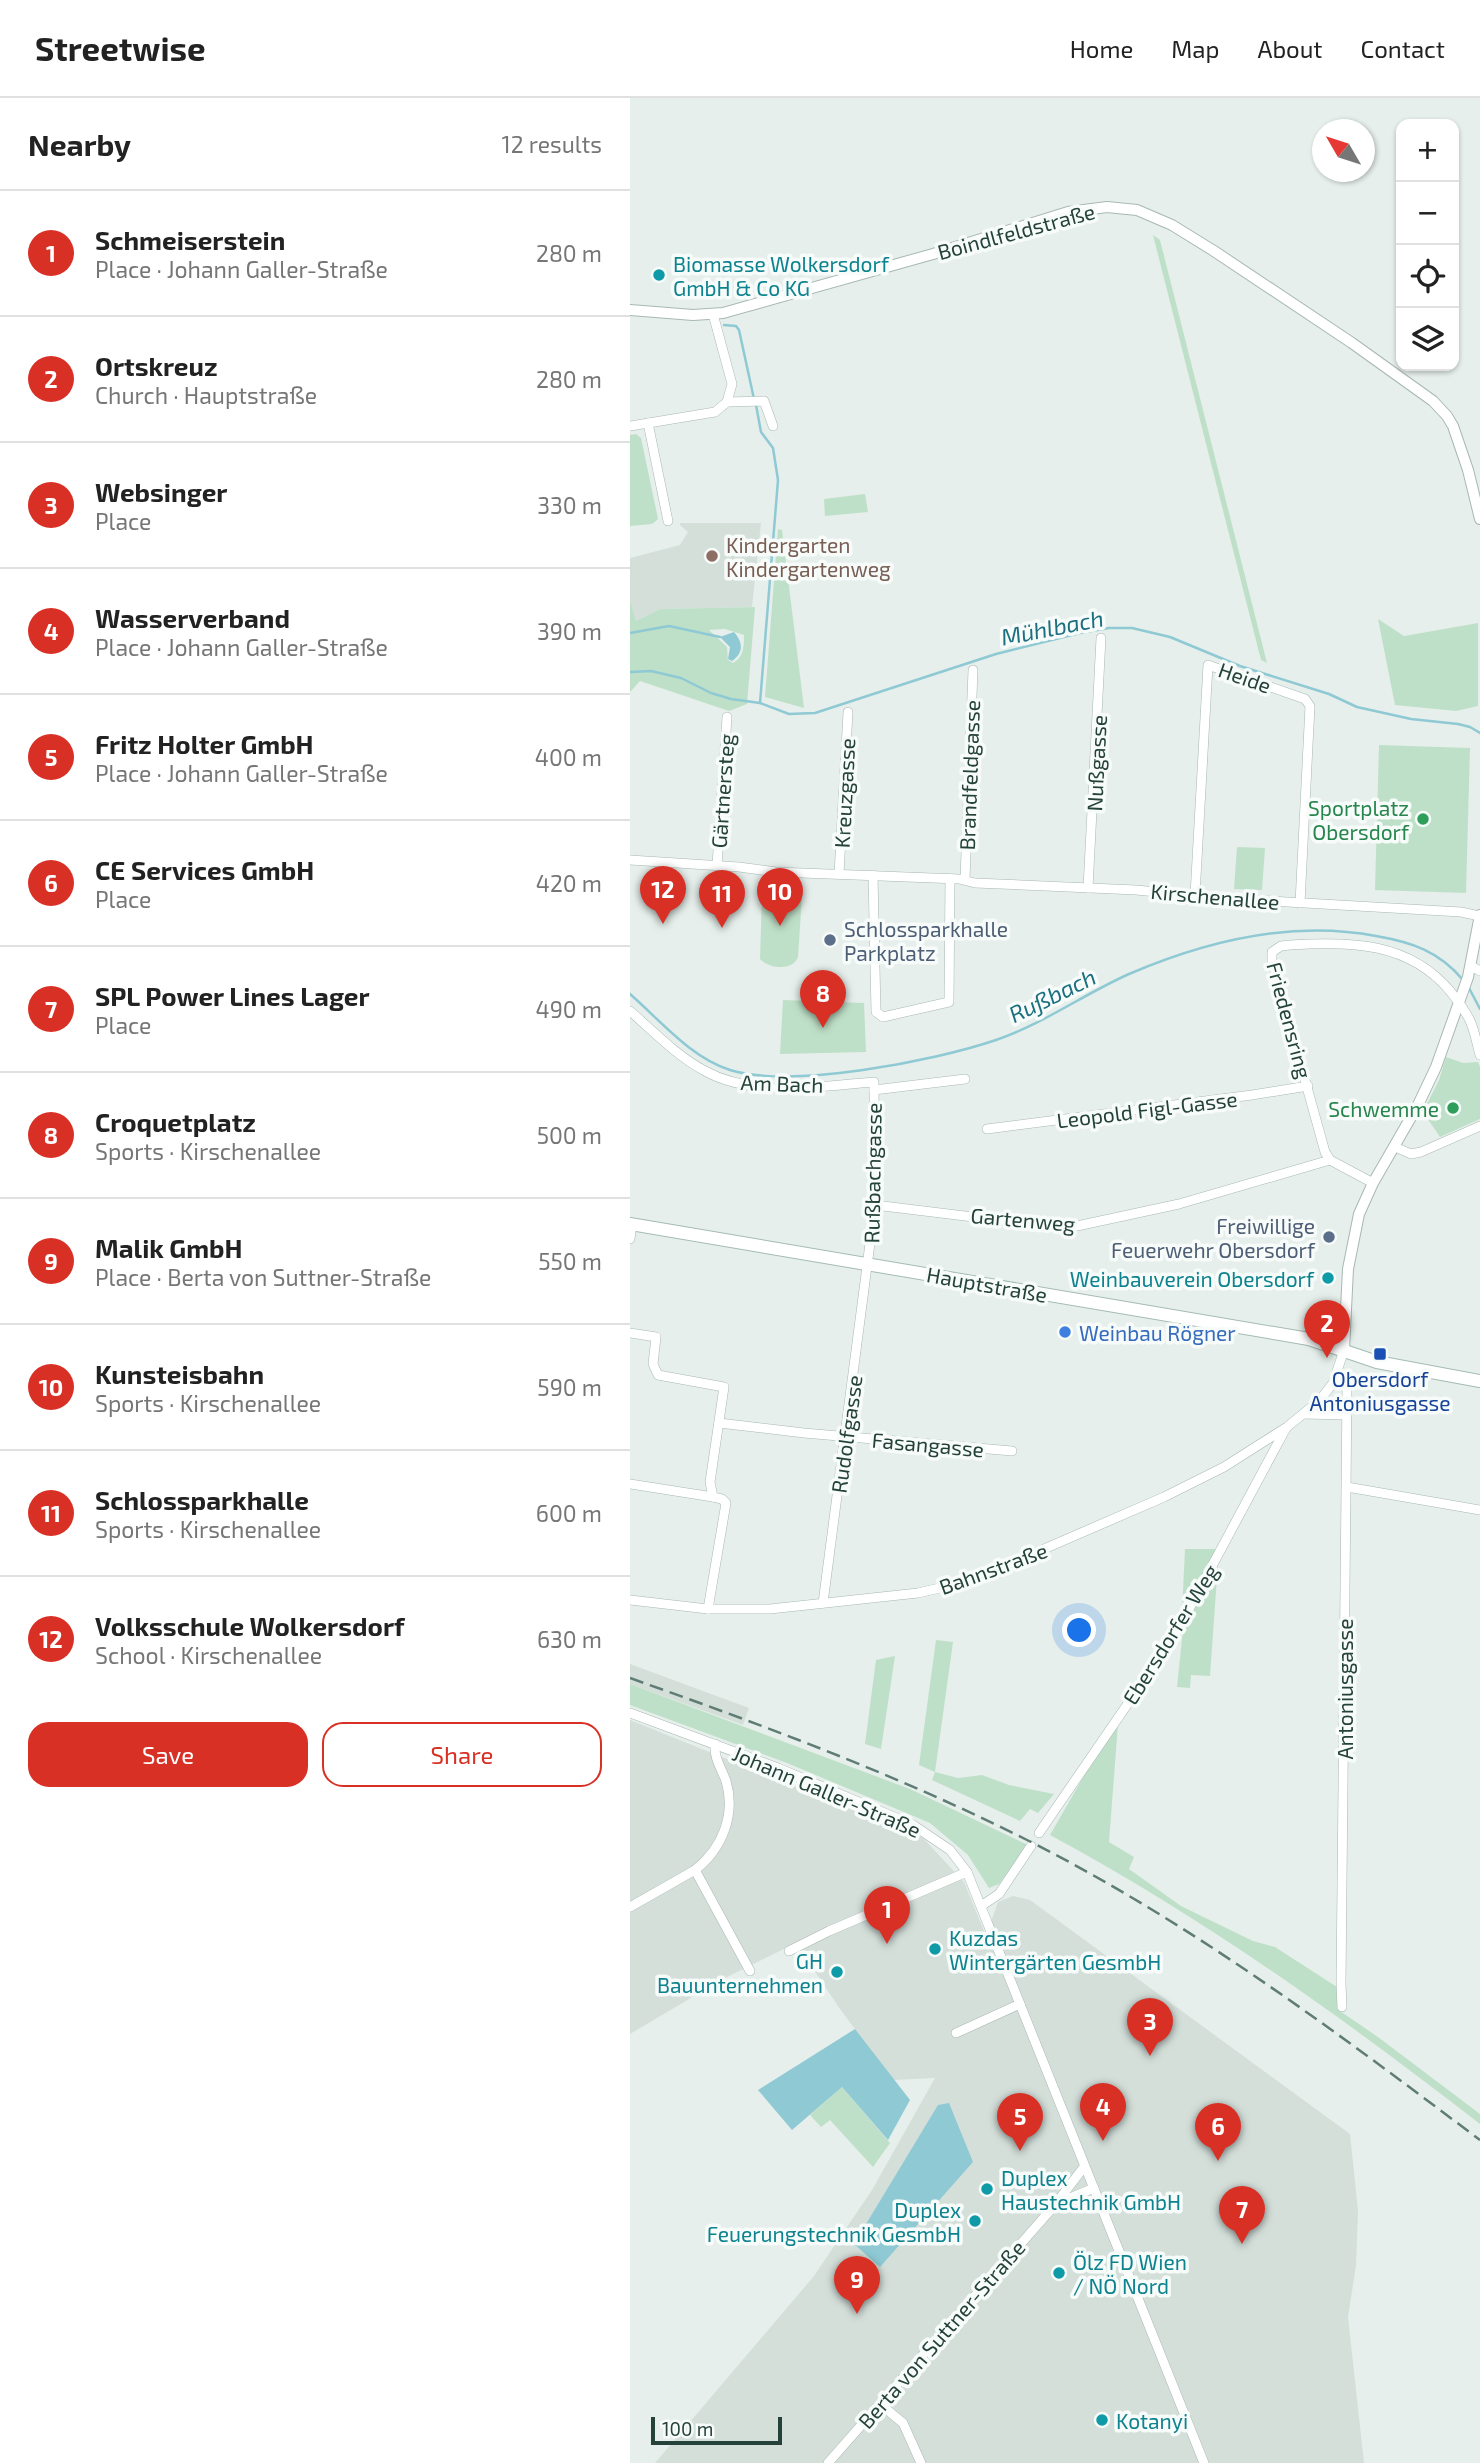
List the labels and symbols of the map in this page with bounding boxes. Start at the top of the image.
north arrow [1312,119,1375,182]
street label: Boindlfeldstraße [935,198,1097,264]
place label: Biomasse Wolkersdorf GmbH & Co KG [673,251,890,300]
marker: Biomasse Wolkersdorf GmbH & Co KG [651,267,667,283]
place label: Kindergarten Kindergartenweg [726,532,891,581]
marker: Kindergarten Kindergartenweg [704,548,720,564]
water label: Mühlbach [998,603,1106,651]
street label: Heide [1215,656,1275,698]
street label: Brandfeldgasse [954,699,984,851]
street label: Nußgasse [1081,714,1111,812]
street label: Gärtnersteg [706,733,738,849]
street label: Kreuzgasse [829,737,859,849]
place label: Sportplatz Obersdorf [1308,795,1410,844]
marker: Sportplatz Obersdorf [1415,811,1431,827]
pin: 12 [640,866,686,924]
pin: 10 [757,868,803,926]
pin: 11 [699,870,745,928]
street label: Kirschenallee [1150,878,1280,914]
place label: Schlossparkhalle Parkplatz [844,916,1008,965]
marker: Schlossparkhalle Parkplatz [822,932,838,948]
street label: Friedensring [1262,959,1318,1081]
water label: Rußbach [1004,962,1100,1028]
pin: 8 [800,970,846,1028]
street label: Am Bach [740,1069,824,1097]
street label: Leopold Figl-Gasse [1055,1086,1239,1132]
place label: Schwemme [1328,1096,1439,1121]
marker: Schwemme [1445,1100,1461,1116]
street label: Rußbachgasse [858,1102,886,1244]
street label: Gartenweg [970,1202,1077,1236]
place label: Freiwillige Feuerwehr Obersdorf [1111,1213,1316,1262]
marker: Freiwillige Feuerwehr Obersdorf [1321,1229,1337,1245]
street label: Hauptstraße [925,1261,1049,1307]
place label: Weinbauverein Obersdorf [1070,1266,1315,1291]
marker: Weinbauverein Obersdorf [1320,1270,1336,1286]
pin: 2 [1304,1300,1350,1358]
place label: Weinbau Rögner [1079,1320,1236,1345]
marker: Weinbau Rögner [1057,1324,1073,1340]
marker: Obersdorf Antoniusgasse [1372,1346,1388,1362]
place label: Obersdorf Antoniusgasse [1310,1366,1451,1415]
street label: Rudolfgasse [825,1373,867,1495]
street label: Fasangasse [871,1427,985,1461]
street label: Bahnstraße [936,1537,1050,1599]
street label: Ebersdorfer Weg [1117,1559,1223,1709]
your location [1062,1613,1096,1647]
street label: Antoniusgasse [1332,1619,1357,1760]
street label: Johann Galler-Straße [729,1740,925,1842]
pin: 1 [864,1886,910,1944]
place label: Kuzdas Wintergärten GesmbH [949,1925,1161,1974]
marker: Kuzdas Wintergärten GesmbH [927,1941,943,1957]
place label: GH Bauunternehmen [657,1948,823,1997]
marker: GH Bauunternehmen [829,1964,845,1980]
pin: 3 [1127,1998,1173,2056]
pin: 4 [1080,2083,1126,2141]
pin: 5 [997,2093,1043,2151]
pin: 6 [1195,2103,1241,2161]
place label: Duplex Haustechnik GmbH [1001,2165,1181,2214]
marker: Duplex Haustechnik GmbH [979,2181,995,2197]
pin: 7 [1219,2186,1265,2244]
place label: Duplex Feuerungstechnik GesmbH [707,2197,961,2246]
marker: Duplex Feuerungstechnik GesmbH [967,2213,983,2229]
street label: Berta von Suttner-Straße [852,2235,1030,2433]
place label: Ölz FD Wien / NÖ Nord [1073,2249,1187,2298]
pin: 9 [834,2256,880,2314]
marker: Ölz FD Wien / NÖ Nord [1051,2265,1067,2281]
place label: Kotanyi [1116,2408,1188,2433]
marker: Kotanyi [1094,2412,1110,2428]
scale bar [651,2414,782,2446]

